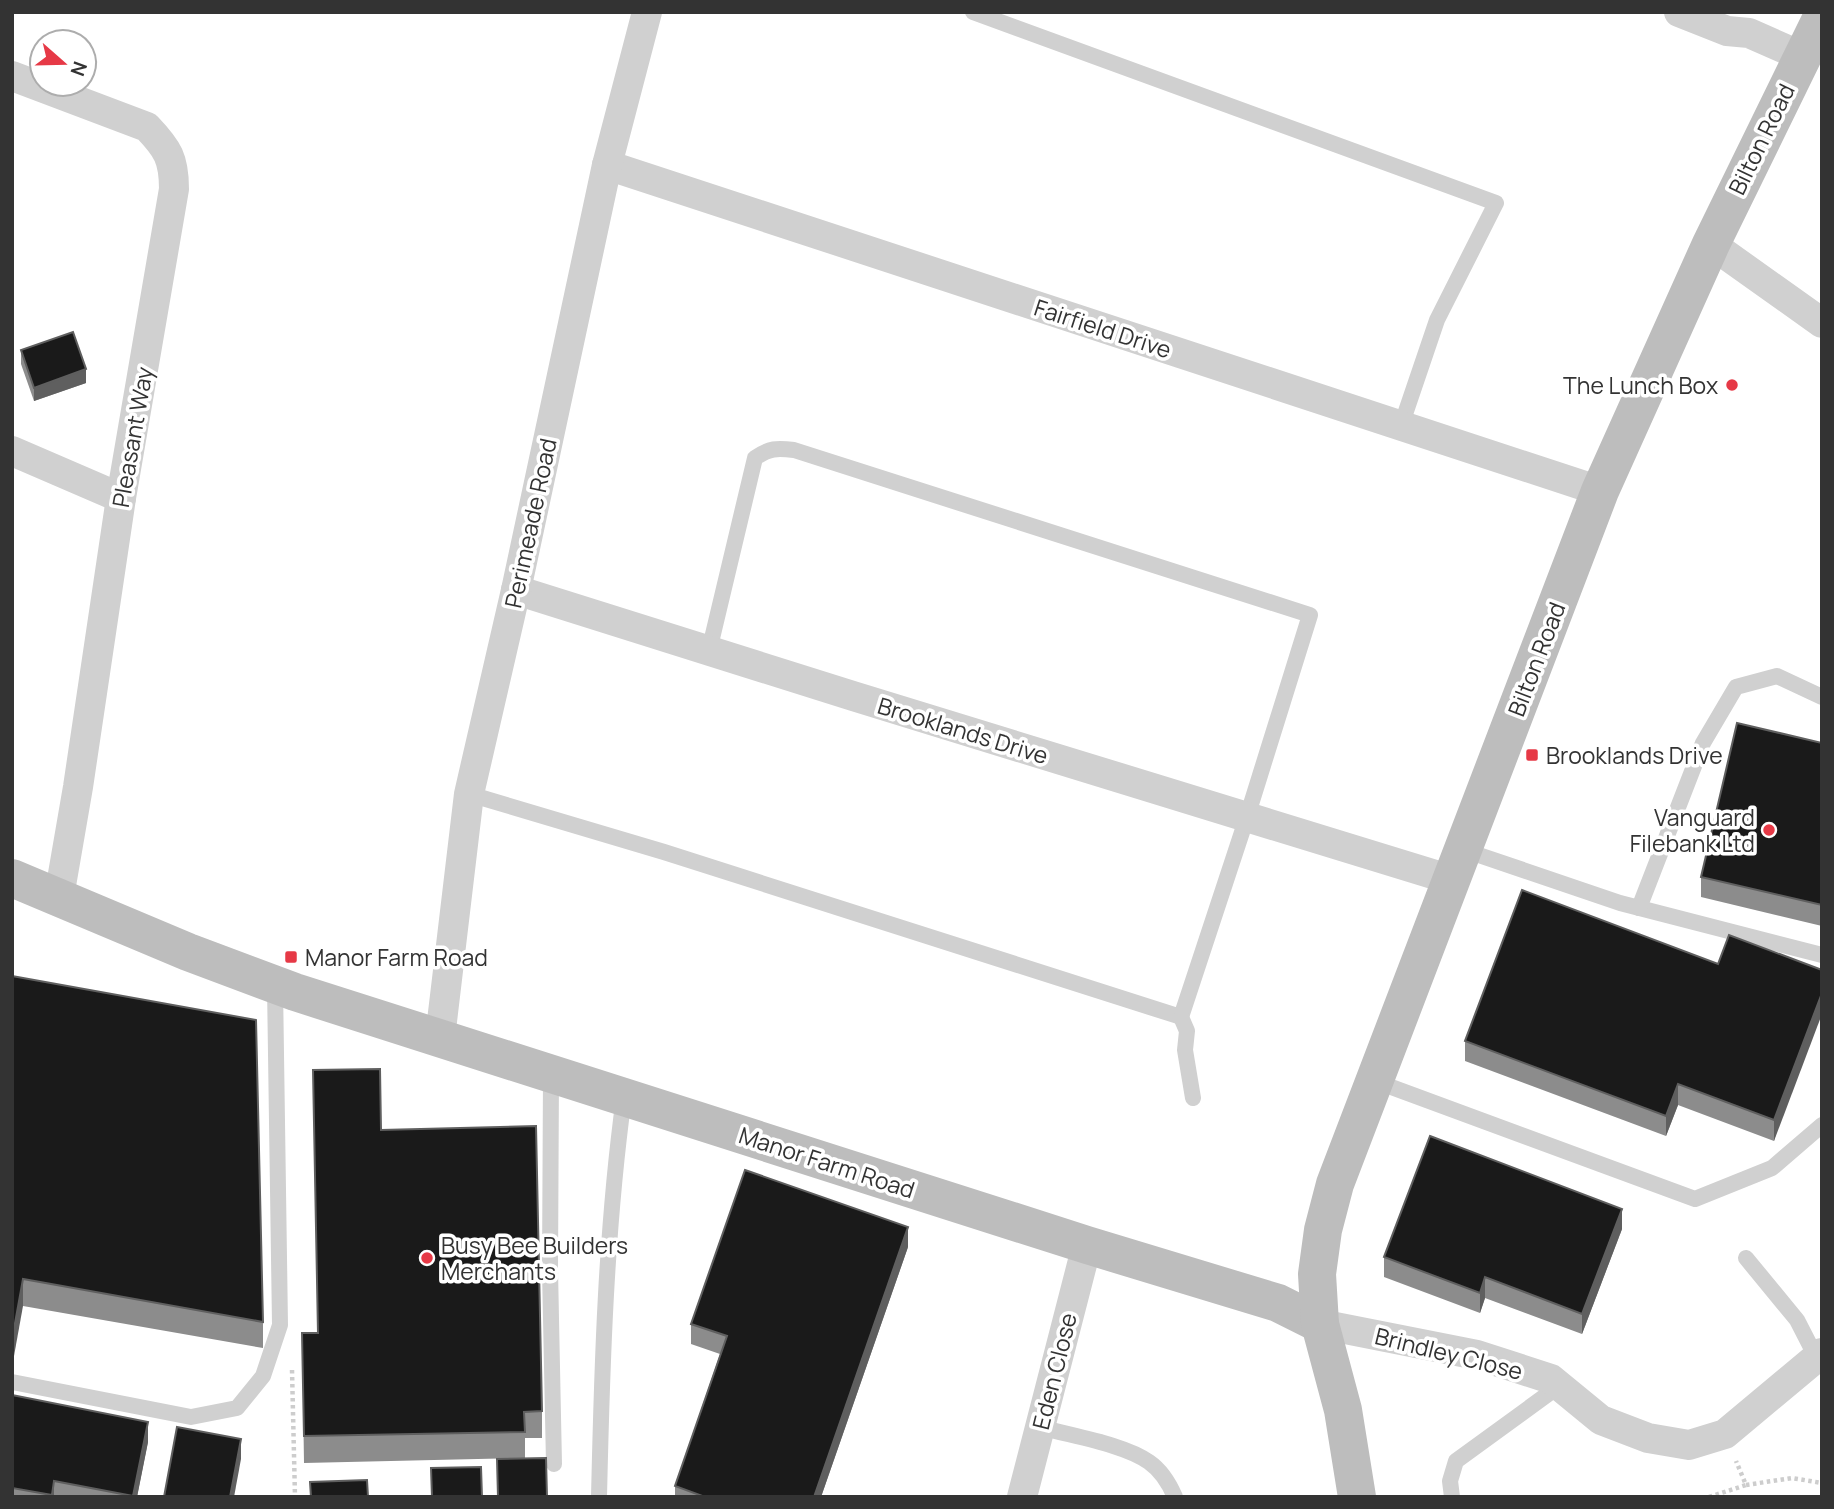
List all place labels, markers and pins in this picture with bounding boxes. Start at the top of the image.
place label: The Lunch Box [1563,369,1718,401]
marker: The Lunch Box [1724,377,1740,393]
place label: Brooklands Drive [1546,739,1723,771]
marker: Brooklands Drive [1524,747,1540,763]
place label: Vanguard Filebank Ltd [1630,801,1755,859]
marker: Vanguard Filebank Ltd [1761,822,1777,838]
place label: Manor Farm Road [305,941,488,973]
marker: Manor Farm Road [283,949,299,965]
place label: Busy Bee Builders Merchants [441,1229,628,1287]
marker: Busy Bee Builders Merchants [419,1250,435,1266]

